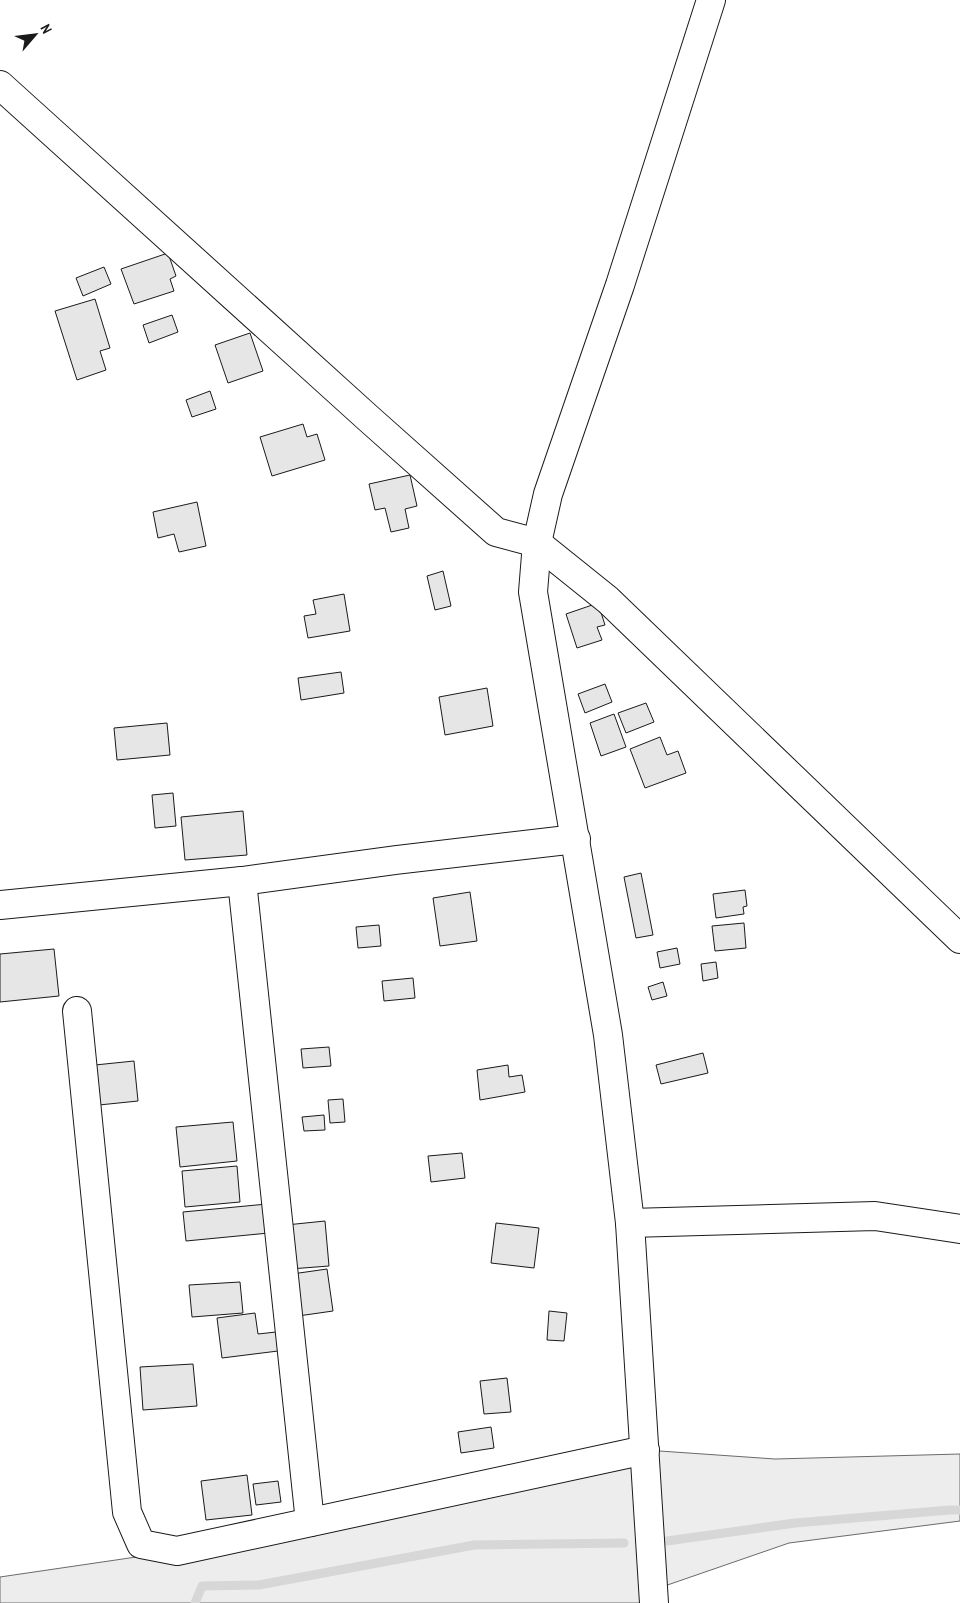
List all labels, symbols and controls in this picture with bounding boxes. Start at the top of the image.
north arrow [10,10,60,60]
text: N [37,21,56,37]

